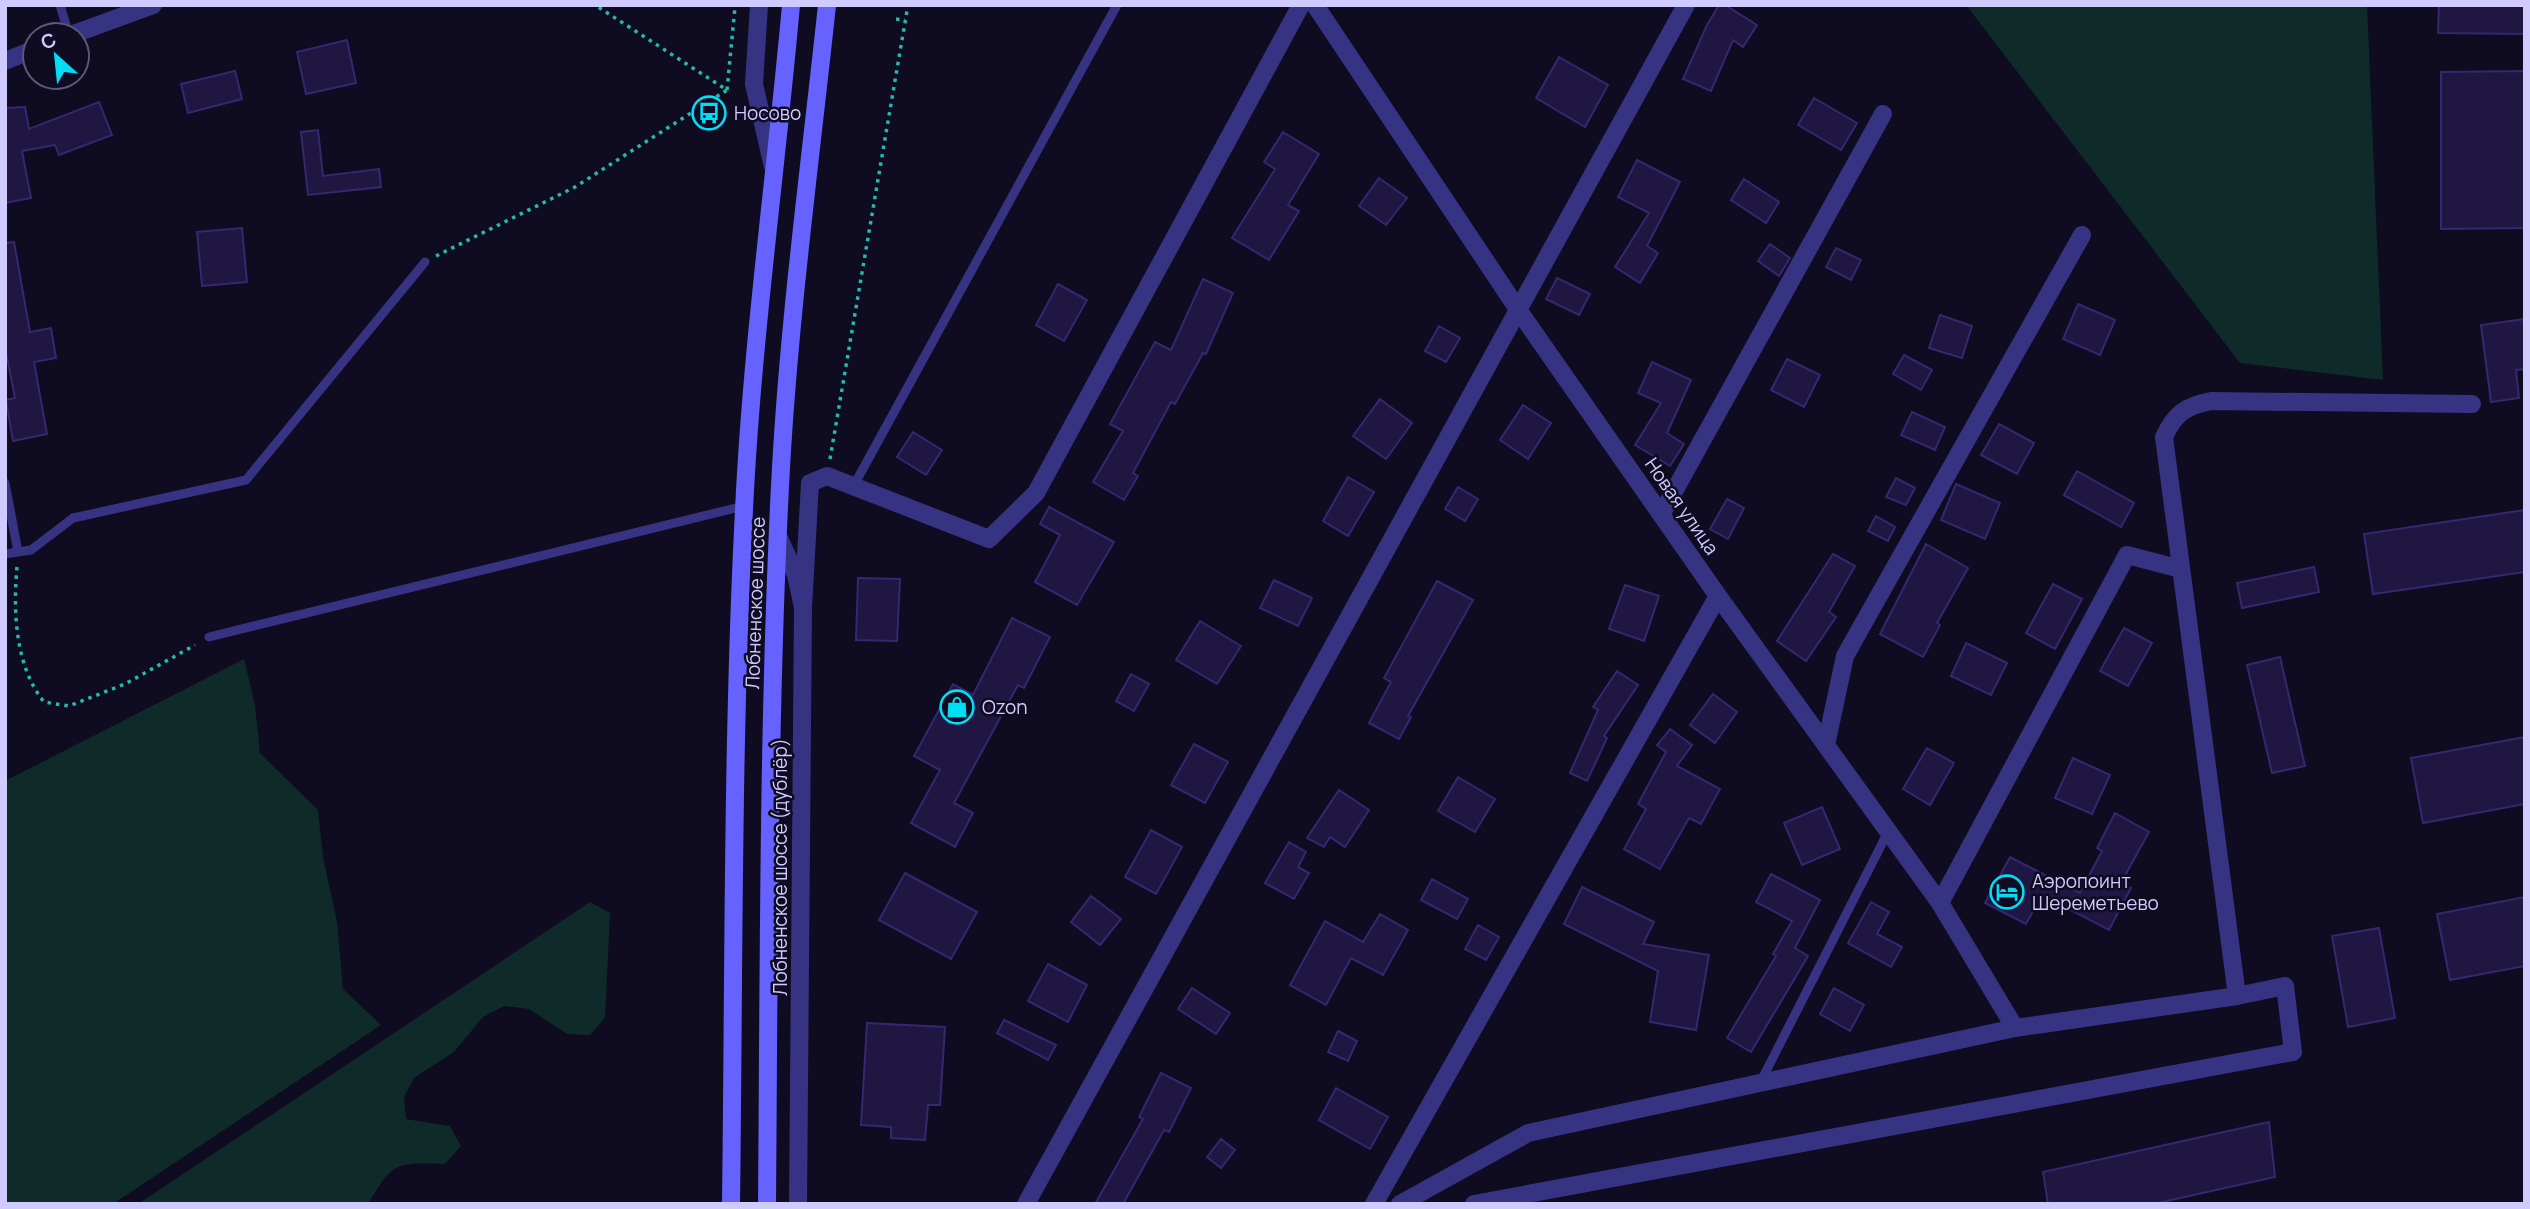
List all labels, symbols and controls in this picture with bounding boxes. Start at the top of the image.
north arrow [21,21,91,91]
text: С [36,26,60,56]
bus stop icon: Носово [690,94,728,132]
place label: Носово [734,100,801,126]
street label: Новая улица [1639,452,1725,560]
street label: Лобненское шоссе [739,516,771,690]
shop icon: Ozon [938,688,976,726]
place label: Ozon [982,694,1028,720]
street label: Лобненское шоссе (дублёр) [767,738,793,996]
place label: Аэропоинт Шереметьево [2032,868,2159,916]
hotel icon: Аэропоинт Шереметьево [1988,873,2026,911]

